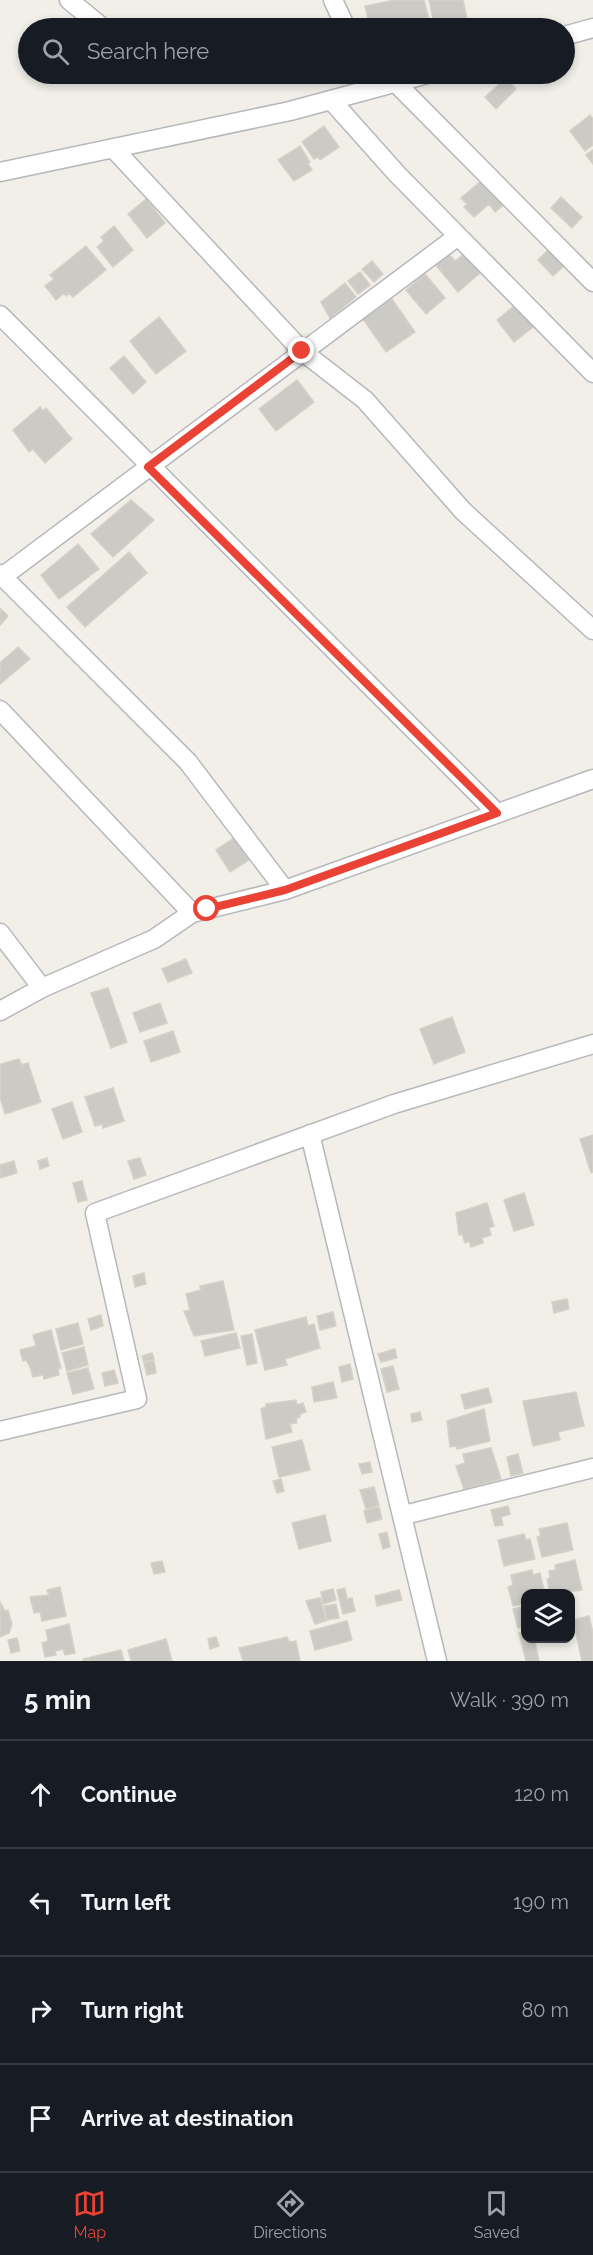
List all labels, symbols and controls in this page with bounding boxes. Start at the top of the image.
search box [18,18,575,84]
icon: search [39,35,72,68]
text: Search here [87,38,209,64]
route end [288,337,314,363]
route start [193,895,219,921]
map controls [521,1589,575,1643]
button: layers [521,1589,575,1643]
text: 5 min [24,1685,91,1715]
text: Walk · 390 m [450,1688,569,1712]
icon: ahead [24,1778,57,1811]
text: Continue [81,1781,177,1807]
text: 120 m [514,1782,569,1806]
icon: left [24,1886,57,1919]
text: Turn left [81,1889,171,1915]
text: 190 m [513,1890,569,1914]
icon: right [24,1994,57,2027]
text: Turn right [81,1997,184,2023]
text: 80 m [521,1998,569,2022]
icon: arrive [24,2102,57,2135]
text: Arrive at destination [81,2105,294,2131]
tab: Map [73,2187,106,2242]
tab: Directions [253,2187,327,2242]
tab: Saved [474,2187,520,2242]

